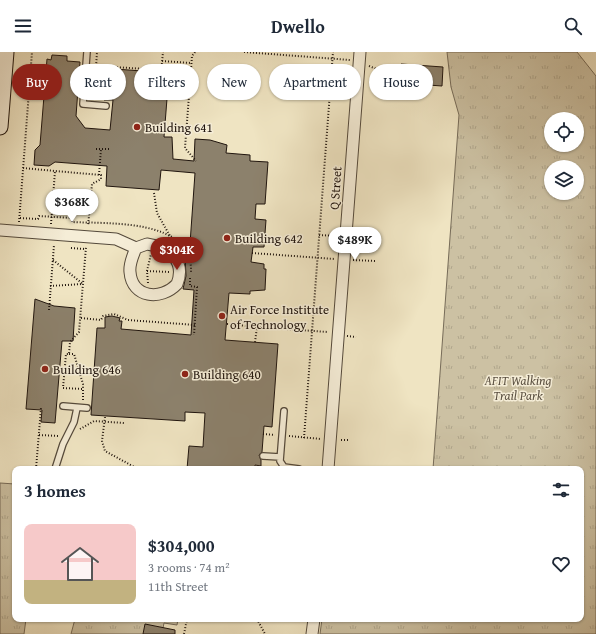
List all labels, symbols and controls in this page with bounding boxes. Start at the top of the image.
text: Dwello [271,13,325,40]
icon: menu [12,15,34,37]
icon: search [562,15,584,37]
chip: Buy [12,64,62,100]
chip: Rent [70,64,126,100]
chip: Filters [134,64,199,100]
chip: New [207,64,261,100]
chip: Apartment [269,64,361,100]
chip: House [369,64,433,100]
map controls [544,112,584,200]
button: locate [544,112,584,152]
place label: Building 641 [145,118,213,137]
marker: Building 641 [132,122,142,132]
button: layers [544,160,584,200]
street label: Q Street [324,165,347,210]
pin: $368K [44,189,100,223]
text: $368K [54,192,90,211]
pin: $489K [327,227,383,261]
place label: Building 642 [235,229,303,248]
text: $489K [337,230,373,249]
marker: Building 642 [222,233,232,243]
pin: $304K [149,237,205,271]
text: $304K [159,240,195,259]
place label: Air Force Institute of Technology [230,300,329,334]
marker: Air Force Institute of Technology [217,311,227,321]
place label: Building 646 [53,360,121,379]
marker: Building 646 [40,364,50,374]
place label: Building 640 [193,365,261,384]
marker: Building 640 [180,369,190,379]
park label: AFIT Walking Trail Park [483,371,552,405]
text: 3 homes [24,478,86,503]
icon: filters [550,479,572,501]
text: $304,000 [148,533,214,558]
icon: home [56,540,104,588]
icon: heart [550,553,572,575]
text: 3 rooms · 74 m² [148,558,230,577]
text: 11th Street [148,577,208,596]

